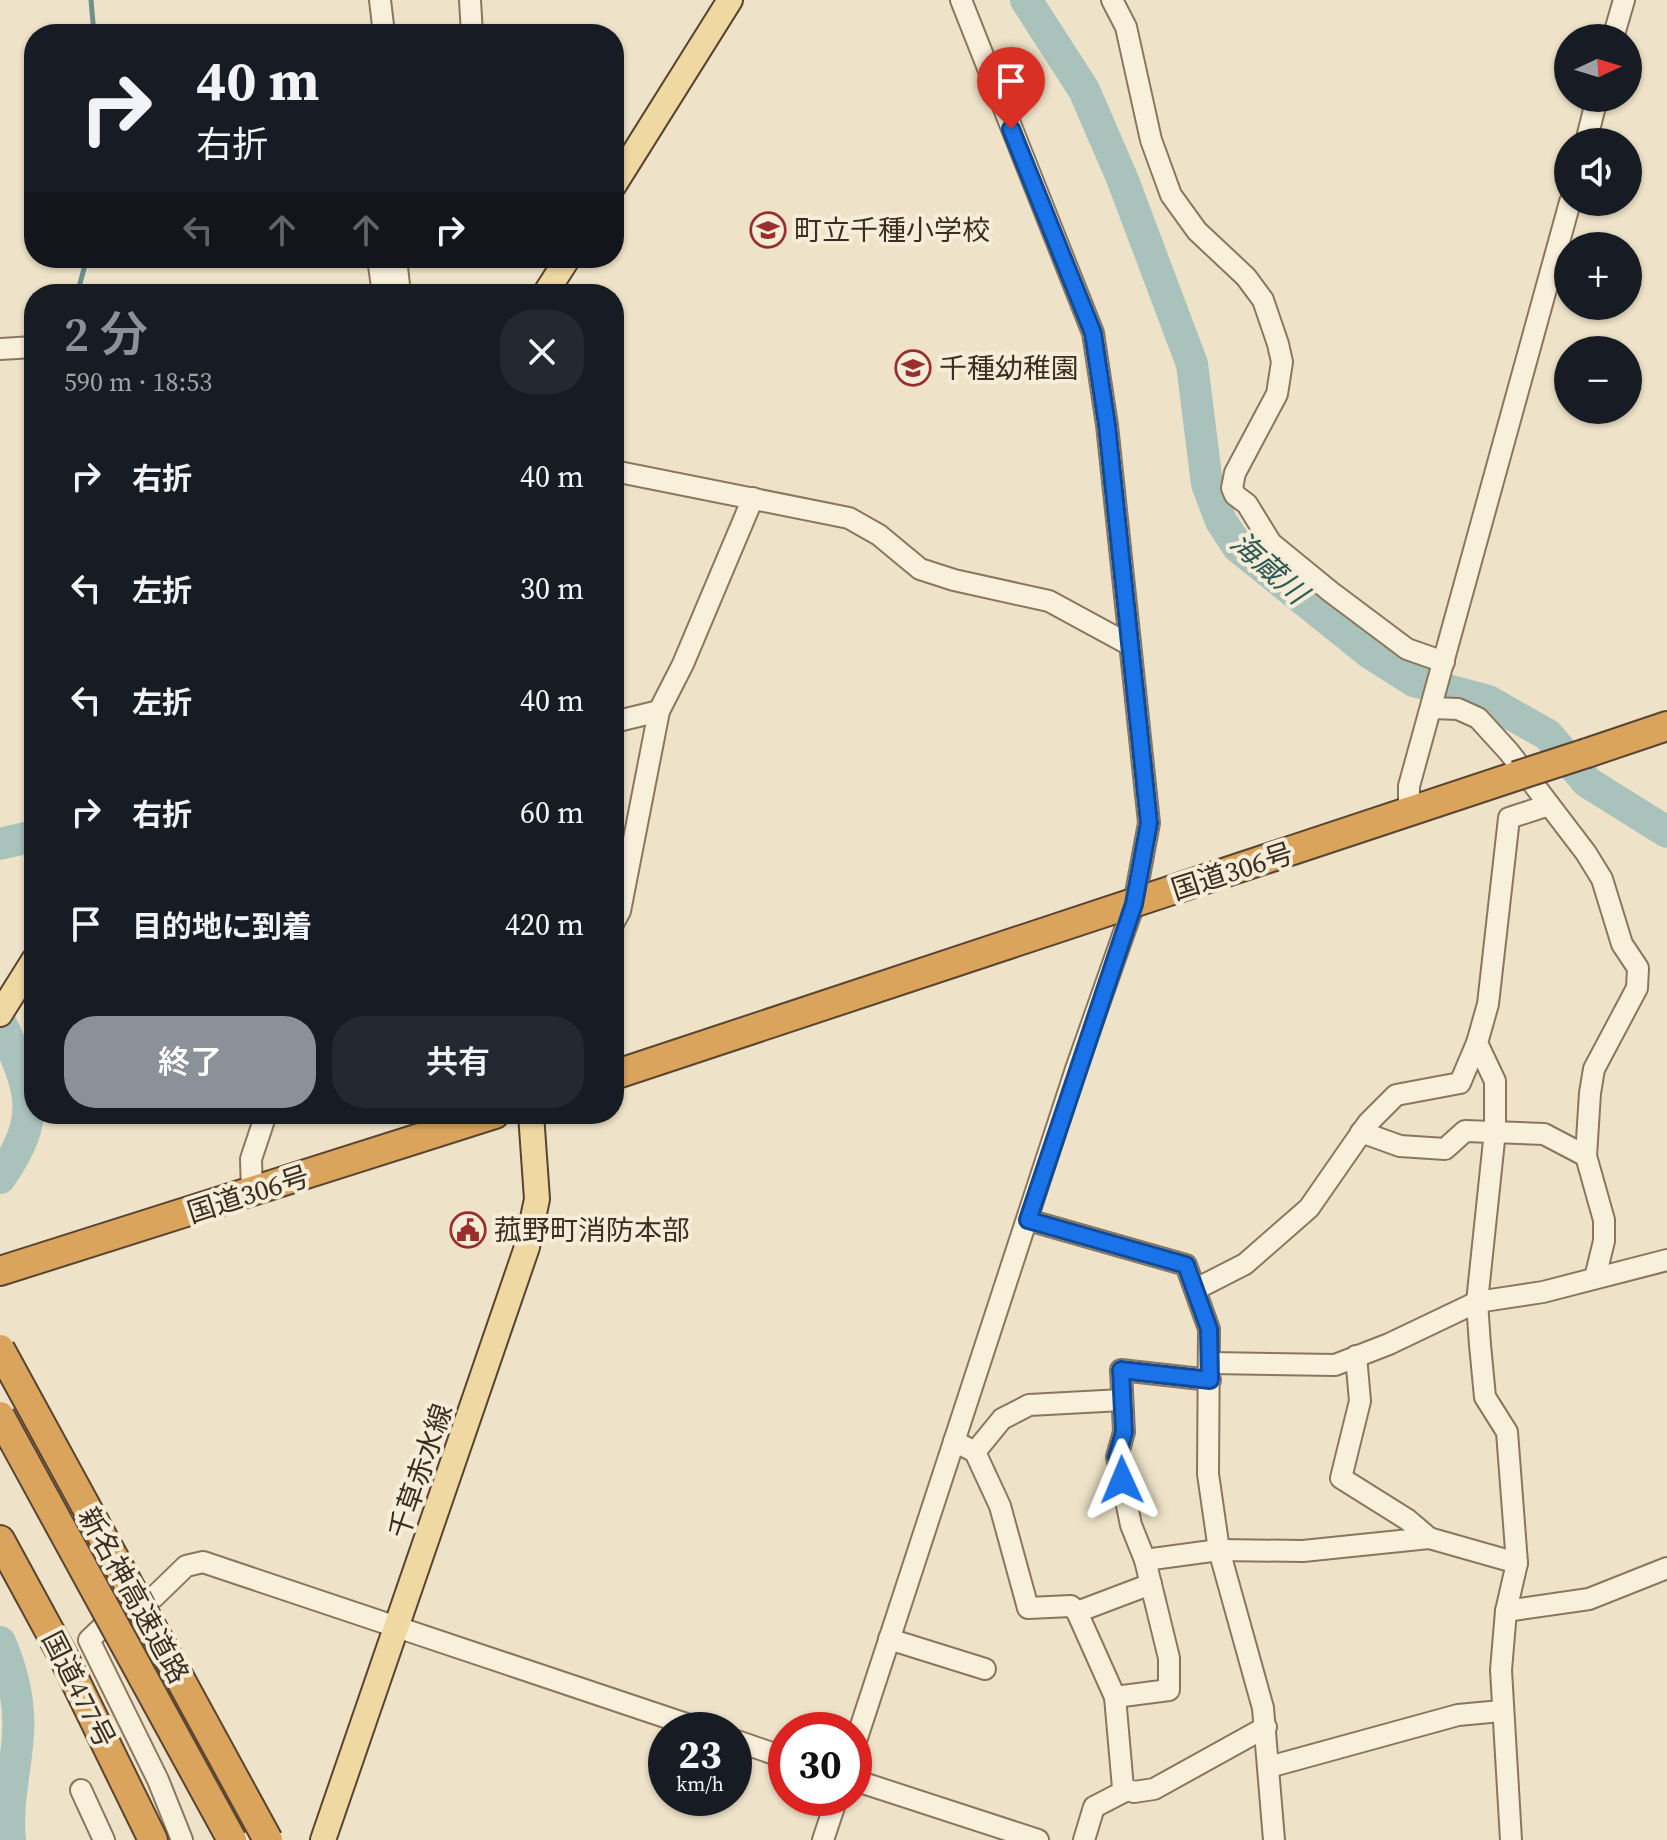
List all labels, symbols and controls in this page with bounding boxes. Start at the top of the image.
north arrow [1554,24,1642,112]
map controls [1554,24,1642,424]
text: 40 m [196,42,319,119]
pin [977,47,1045,129]
icon: right [64,56,168,160]
icon: arrive [989,59,1033,103]
text: 右折 [196,120,268,169]
button: sound [1554,128,1642,216]
icon: left [176,208,220,252]
icon: ahead [260,208,304,252]
icon: ahead [344,208,388,252]
icon: right [428,208,472,252]
school or university icon: 町立千種小学校 [749,211,787,249]
place label: 町立千種小学校 [794,211,990,249]
button: + [1554,232,1642,320]
text: 2 分 [64,301,148,367]
button: close [500,310,584,394]
button: − [1554,336,1642,424]
school or university icon: 千種幼稚園 [894,349,932,387]
place label: 千種幼稚園 [939,349,1079,387]
text: 590 m · 18:53 [64,364,212,400]
icon: right [64,454,108,498]
text: 40 m [520,456,584,497]
text: 右折 [132,458,192,499]
water label: 海蔵川 [1222,522,1319,615]
icon: left [64,566,108,610]
text: 30 m [520,568,584,609]
text: 左折 [132,570,192,611]
icon: left [64,678,108,722]
text: 40 m [520,680,584,721]
text: 左折 [132,682,192,723]
icon: right [64,790,108,834]
text: 60 m [520,792,584,833]
text: 右折 [132,794,192,835]
street label: 国道306号 [1166,833,1298,909]
icon: arrive [64,902,108,946]
text: 420 m [505,904,584,945]
text: 目的地に到着 [132,906,312,947]
button: 終了 [64,1016,316,1108]
button: 共有 [332,1016,584,1108]
street label: 国道306号 [182,1156,314,1232]
public building icon: 菰野町消防本部 [449,1211,487,1249]
place label: 菰野町消防本部 [494,1211,690,1249]
street label: 千草赤水線 [379,1399,461,1543]
position arrow [1080,1438,1164,1522]
street label: 新名神高速道路 [70,1500,198,1690]
street label: 国道477号 [33,1624,125,1754]
speed limit sign: 30 [768,1712,872,1816]
text: 23 [678,1727,722,1781]
text: km/h [676,1770,724,1798]

